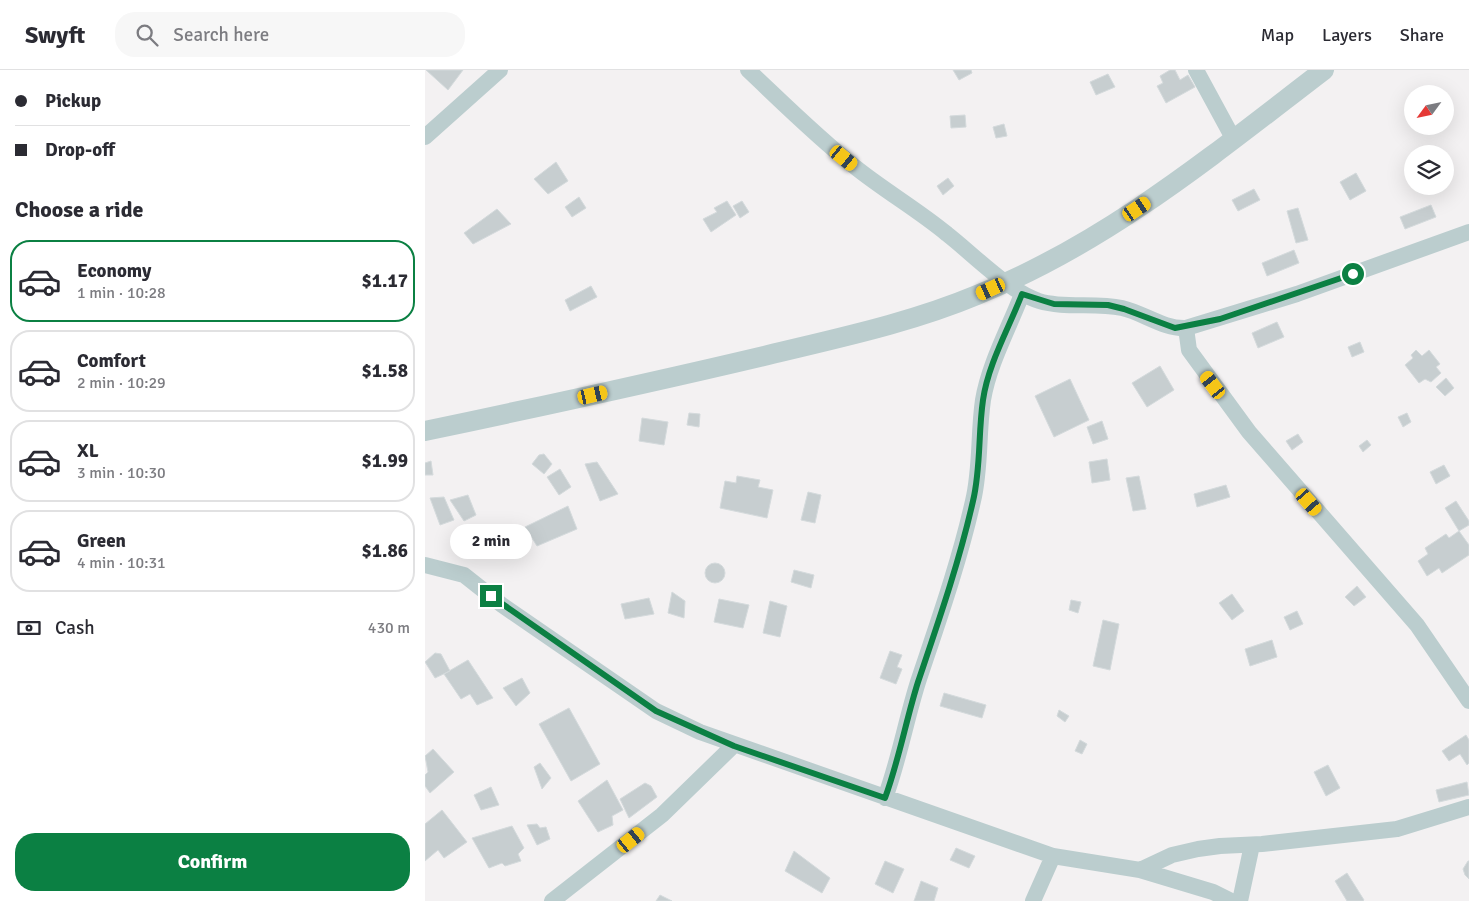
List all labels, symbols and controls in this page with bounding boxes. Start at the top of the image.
search box [115,12,465,57]
text: Swyft [25,20,85,50]
icon: search [133,21,161,49]
text: Search here [173,23,269,47]
text: Map [1261,24,1294,46]
text: Layers [1322,24,1372,46]
text: Share [1400,24,1444,46]
north arrow [1404,85,1454,135]
map controls [1404,85,1454,195]
text: Pickup [45,89,101,113]
text: Drop-off [45,138,115,162]
car [827,143,860,173]
button: layers [1404,145,1454,195]
car [1120,194,1153,224]
text: Choose a ride [15,196,143,223]
icon: car [17,259,62,304]
text: Economy [77,259,151,283]
route start [1342,263,1364,285]
text: $1.17 [362,269,408,293]
car [974,276,1007,302]
text: 1 min · 10:28 [77,283,166,303]
icon: car [17,349,62,394]
text: Comfort [77,349,146,373]
text: $1.58 [362,359,408,383]
car [1197,369,1228,401]
text: 2 min · 10:29 [77,373,166,393]
car [576,384,609,406]
icon: car [17,439,62,484]
text: XL [77,439,99,463]
text: $1.99 [362,449,408,473]
text: 3 min · 10:30 [77,463,166,483]
car [1293,486,1324,518]
callout: 2 min [450,524,532,558]
icon: car [17,529,62,574]
text: Green [77,529,126,553]
text: 2 min [472,531,510,551]
text: $1.86 [362,539,408,563]
text: 4 min · 10:31 [77,553,166,573]
route end [480,585,502,607]
icon: cash [15,614,43,642]
text: Cash [55,616,95,640]
text: 430 m [368,618,410,638]
car [614,825,647,855]
button: Confirm [15,833,410,891]

